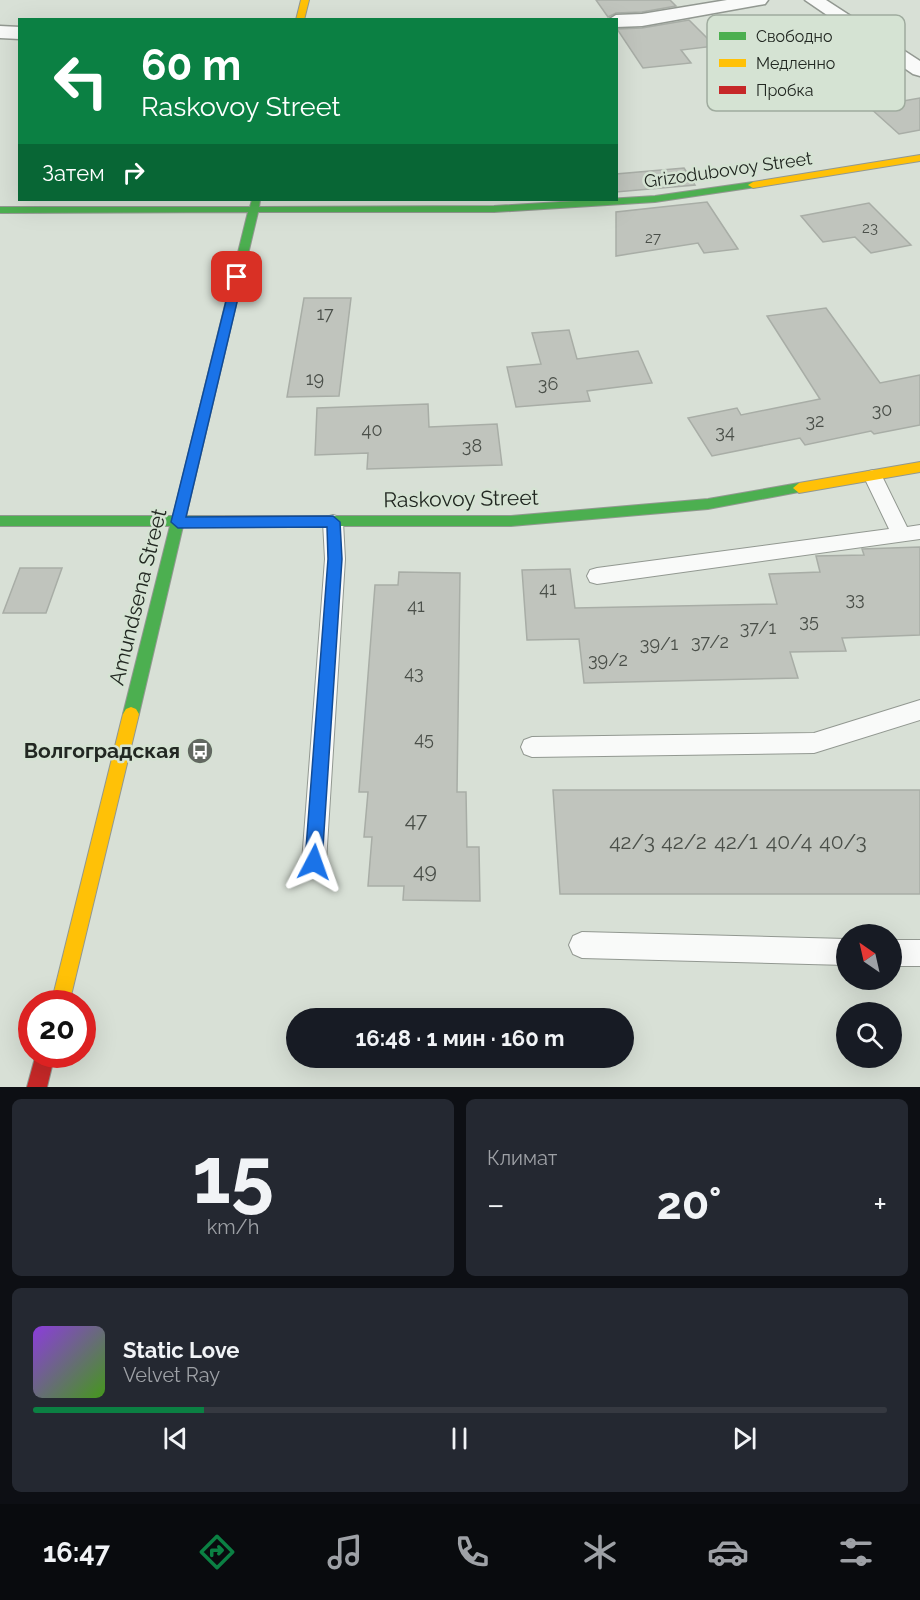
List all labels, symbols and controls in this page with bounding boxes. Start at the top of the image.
legend [707,15,905,111]
text: Свободно [756,27,832,46]
text: 60 m [141,41,241,90]
icon: left [42,42,120,120]
text: Медленно [756,54,835,73]
text: Пробка [756,81,814,100]
text: Raskovoy Street [141,91,340,122]
street label: Grizodubovoy Street [643,147,813,192]
icon: right [117,156,150,189]
text: Затем [42,160,105,186]
house number: 23 [862,219,878,237]
house number: 27 [645,229,661,247]
pin [211,251,262,302]
icon: arrive [220,260,253,293]
house number: 17 [316,303,334,324]
house number: 19 [306,368,324,389]
house number: 36 [538,373,558,394]
house number: 30 [872,399,892,420]
house number: 32 [806,410,825,431]
house number: 40 [362,419,382,440]
house number: 34 [715,421,735,442]
house number: 38 [462,435,482,456]
street label: Raskovoy Street [383,485,539,512]
street label: Amundsena Street [103,506,172,688]
house number: 41 [539,578,557,599]
house number: 33 [845,588,865,609]
house number: 41 [407,595,425,616]
house number: 35 [799,610,819,631]
house number: 37/1 [740,617,776,638]
house number: 37/2 [691,631,729,652]
house number: 39/1 [640,633,678,654]
house number: 39/2 [588,649,628,670]
house number: 43 [404,662,424,683]
house number: 45 [414,728,434,749]
bus stop icon: Волгоградская [185,736,215,766]
place label: Волгоградская [24,738,180,763]
house number: 47 [405,807,428,832]
house number: 42/3 [609,829,655,854]
house number: 42/2 [661,829,707,854]
house number: 42/1 [714,829,758,854]
house number: 40/4 [766,829,812,854]
house number: 40/3 [819,829,867,854]
position arrow [282,830,346,894]
house number: 49 [413,858,437,883]
north arrow [836,924,902,990]
map controls [836,924,902,1068]
speed limit sign: 20 [18,990,96,1068]
button: search [836,1002,902,1068]
text: 16:48 · 1 мин · 160 m [356,1025,564,1051]
text: 15 [192,1130,274,1221]
text: Климат [487,1146,557,1170]
text: 20° [656,1177,722,1230]
text: − [487,1185,505,1224]
text: + [873,1185,887,1224]
text: km/h [207,1215,259,1239]
text: Static Love [123,1337,240,1363]
text: Velvet Ray [123,1363,220,1387]
icon: previous [159,1422,192,1455]
icon: pause [443,1422,476,1455]
icon: next [728,1422,761,1455]
icon: directions [196,1531,238,1573]
icon: music [324,1531,366,1573]
icon: phone [451,1531,493,1573]
icon: climate [579,1531,621,1573]
icon: car [707,1531,749,1573]
icon: filters [835,1531,877,1573]
text: 16:47 [43,1537,110,1568]

